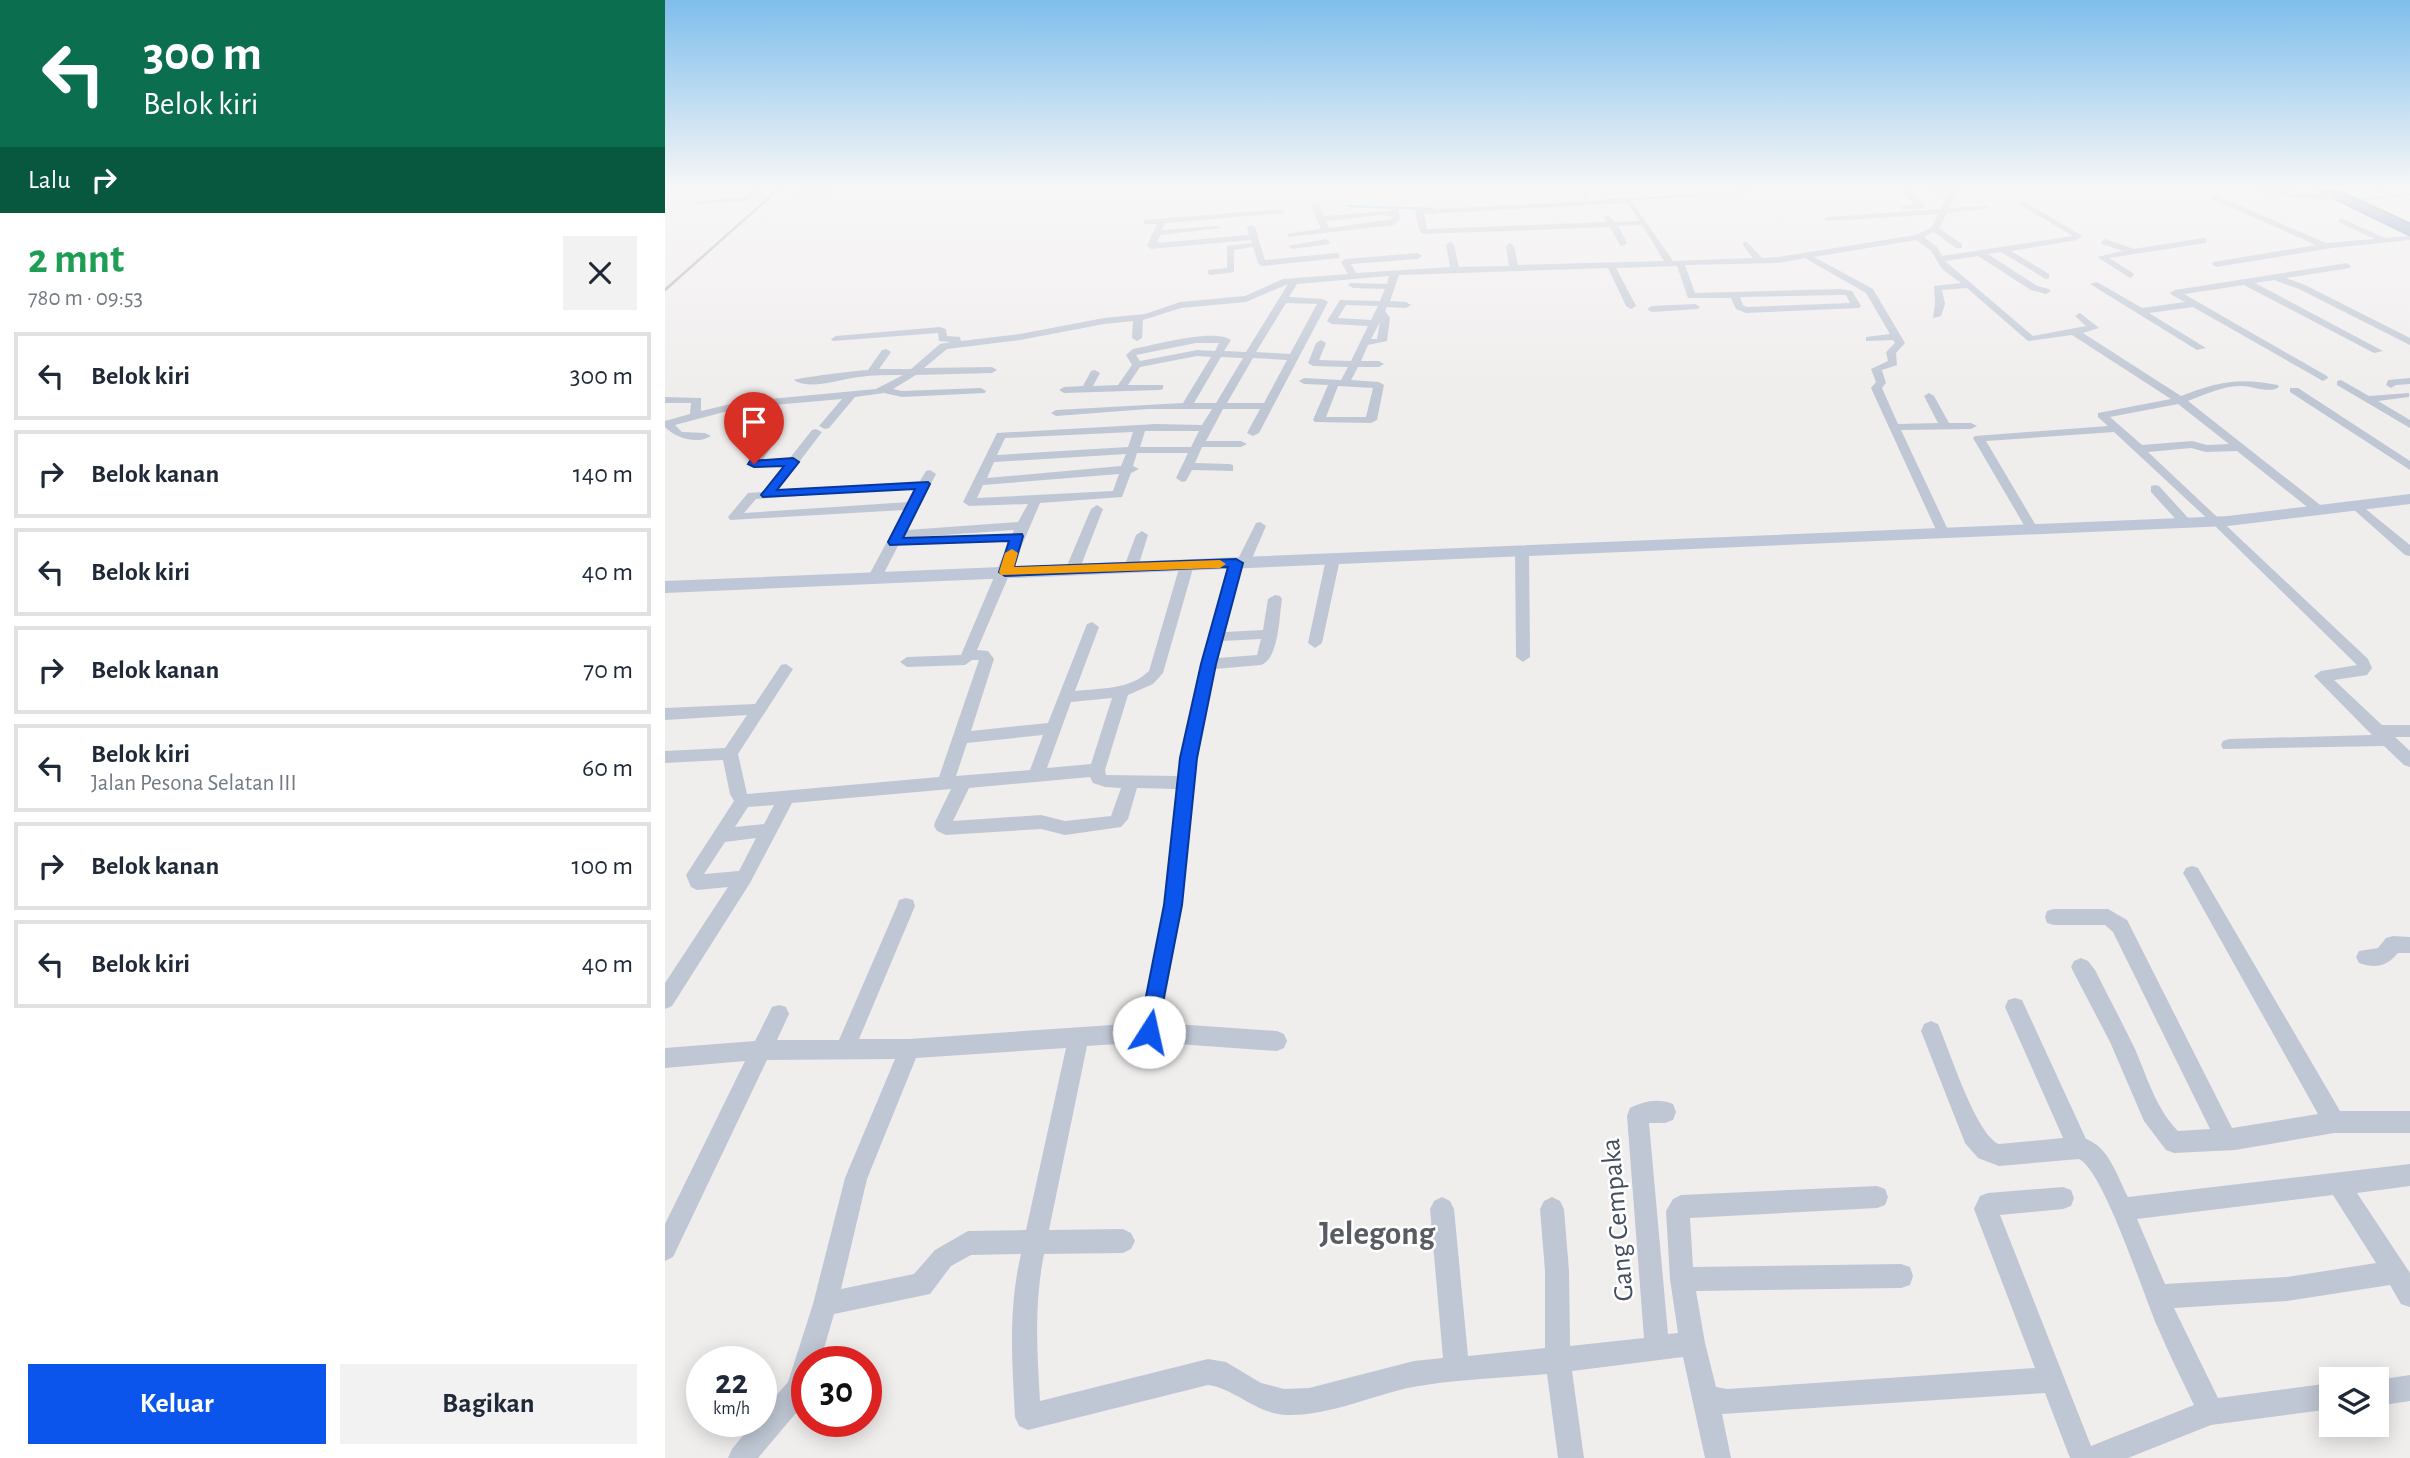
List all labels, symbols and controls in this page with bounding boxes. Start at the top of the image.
icon: left [28,28,119,119]
text: 300 m [143,30,262,79]
text: Belok kiri [143,88,259,120]
icon: right [85,161,123,199]
text: Lalu [28,167,71,193]
button: close [563,236,637,310]
text: 2 mnt [28,238,124,280]
text: 780 m · 09:53 [28,287,143,310]
icon: left [32,357,70,395]
text: Belok kiri [91,363,190,389]
text: 300 m [570,363,633,389]
pin [724,392,784,464]
icon: arrive [735,403,773,441]
icon: right [32,455,70,493]
text: Belok kanan [91,461,219,487]
text: 140 m [573,461,633,487]
icon: left [32,553,70,591]
text: Belok kiri [91,559,190,585]
text: 40 m [582,559,633,585]
icon: right [32,651,70,689]
text: Belok kanan [91,657,219,683]
text: 70 m [583,657,633,683]
text: Belok kiri [91,741,190,767]
icon: left [32,749,70,787]
text: 60 m [582,755,633,781]
text: Jalan Pesona Selatan III [91,772,297,795]
icon: right [32,847,70,885]
text: Belok kanan [91,853,219,879]
text: 100 m [572,853,633,879]
icon: left [32,945,70,983]
text: Belok kiri [91,951,190,977]
text: 40 m [582,951,633,977]
position arrow [1112,995,1186,1069]
street label: Gang Cempaka [1597,1137,1639,1303]
district label: Jelegong [1319,1218,1436,1251]
speed limit sign: 30 [791,1346,882,1437]
button: Keluar [28,1364,326,1444]
button: Bagikan [340,1364,637,1444]
text: 22 [715,1365,748,1400]
map controls [2319,1367,2389,1437]
button: layers [2319,1367,2389,1437]
text: km/h [713,1400,750,1418]

